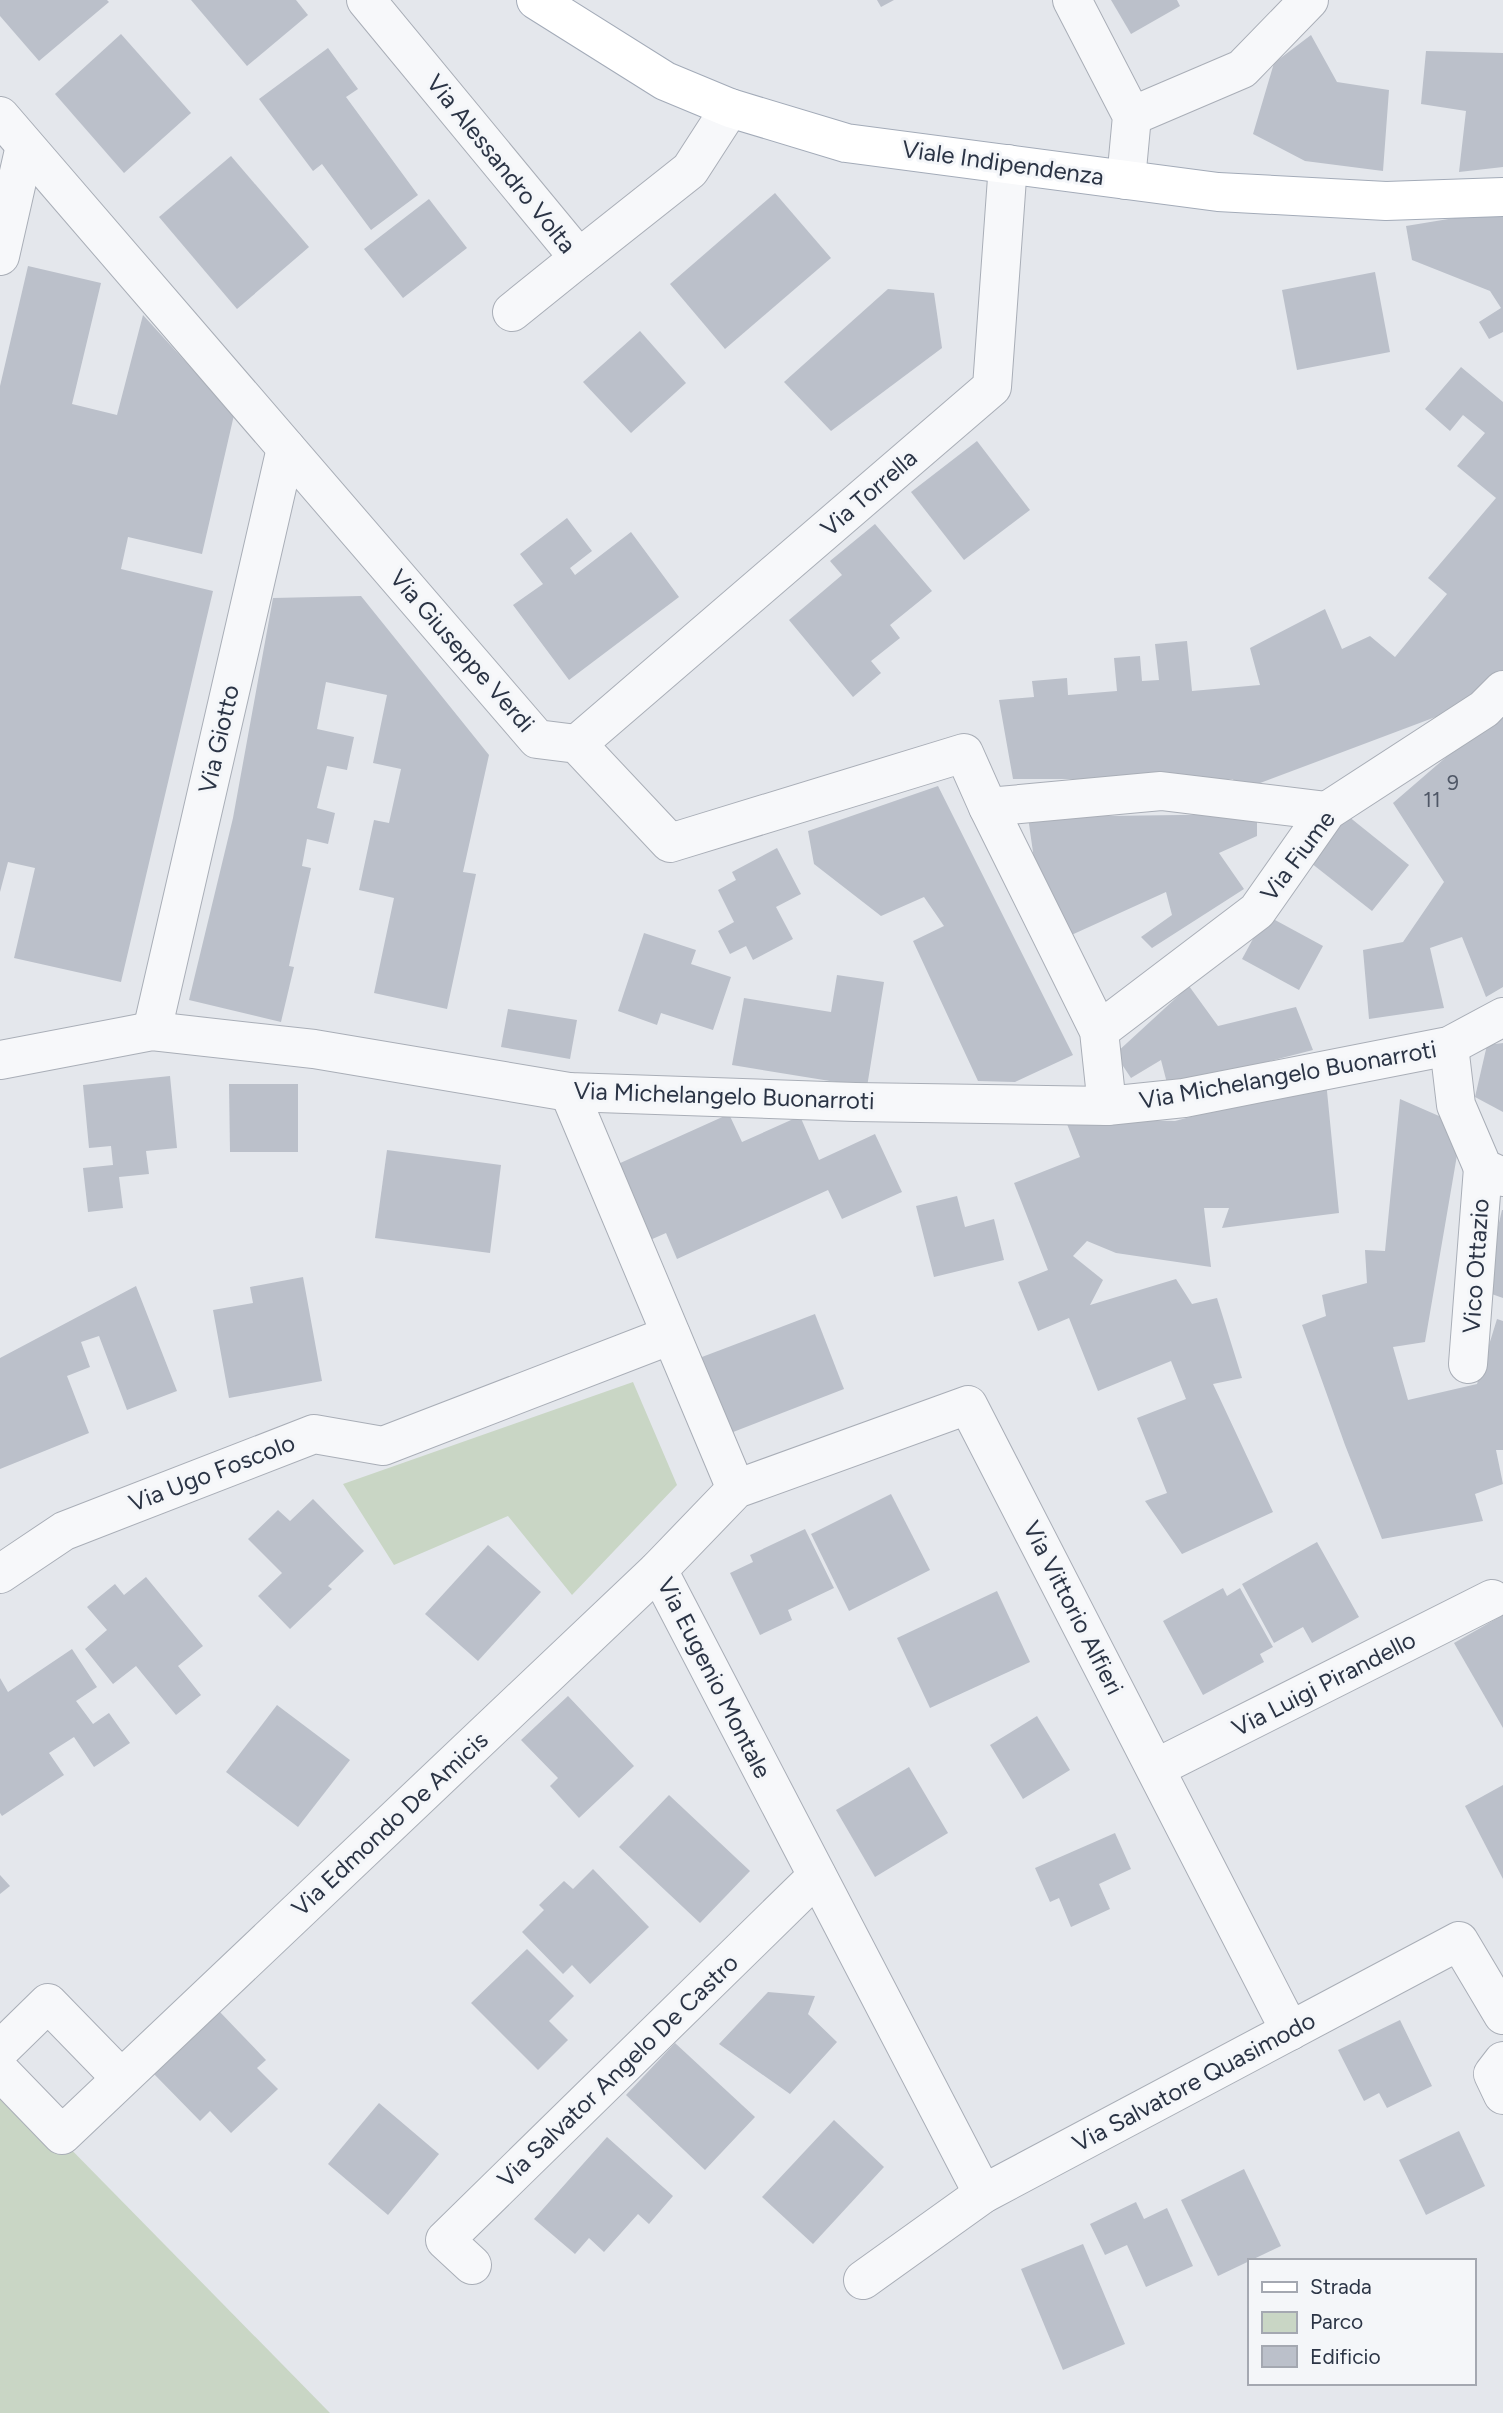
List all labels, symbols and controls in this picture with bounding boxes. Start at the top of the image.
street label: Via Alessandro Volta [421,69,582,259]
street label: Viale Indipendenza [900,134,1106,191]
street label: Via Torrella [815,443,923,542]
street label: Via Giuseppe Verdi [384,564,541,738]
street label: Via Giotto [192,682,245,796]
house number: 9 [1447,770,1459,795]
house number: 11 [1423,787,1441,812]
street label: Via Fiume [1254,805,1341,907]
street label: Via Michelangelo Buonarroti [1137,1034,1439,1115]
street label: Via Michelangelo Buonarroti [573,1076,875,1115]
street label: Vico Ottazio [1456,1197,1495,1334]
street label: Via Ugo Foscolo [125,1428,299,1517]
street label: Via Vittorio Alfieri [1017,1516,1130,1699]
street label: Via Eugenio Montale [651,1573,778,1783]
street label: Via Luigi Pirandello [1227,1625,1420,1742]
street label: Via Edmondo De Amicis [285,1725,494,1922]
street label: Via Salvator Angelo De Castro [491,1948,744,2193]
street label: Via Salvatore Quasimodo [1068,2005,1320,2158]
legend [1248,2259,1475,2385]
text: Strada [1310,2274,1372,2299]
text: Parco [1310,2309,1363,2334]
text: Edificio [1310,2344,1381,2369]

